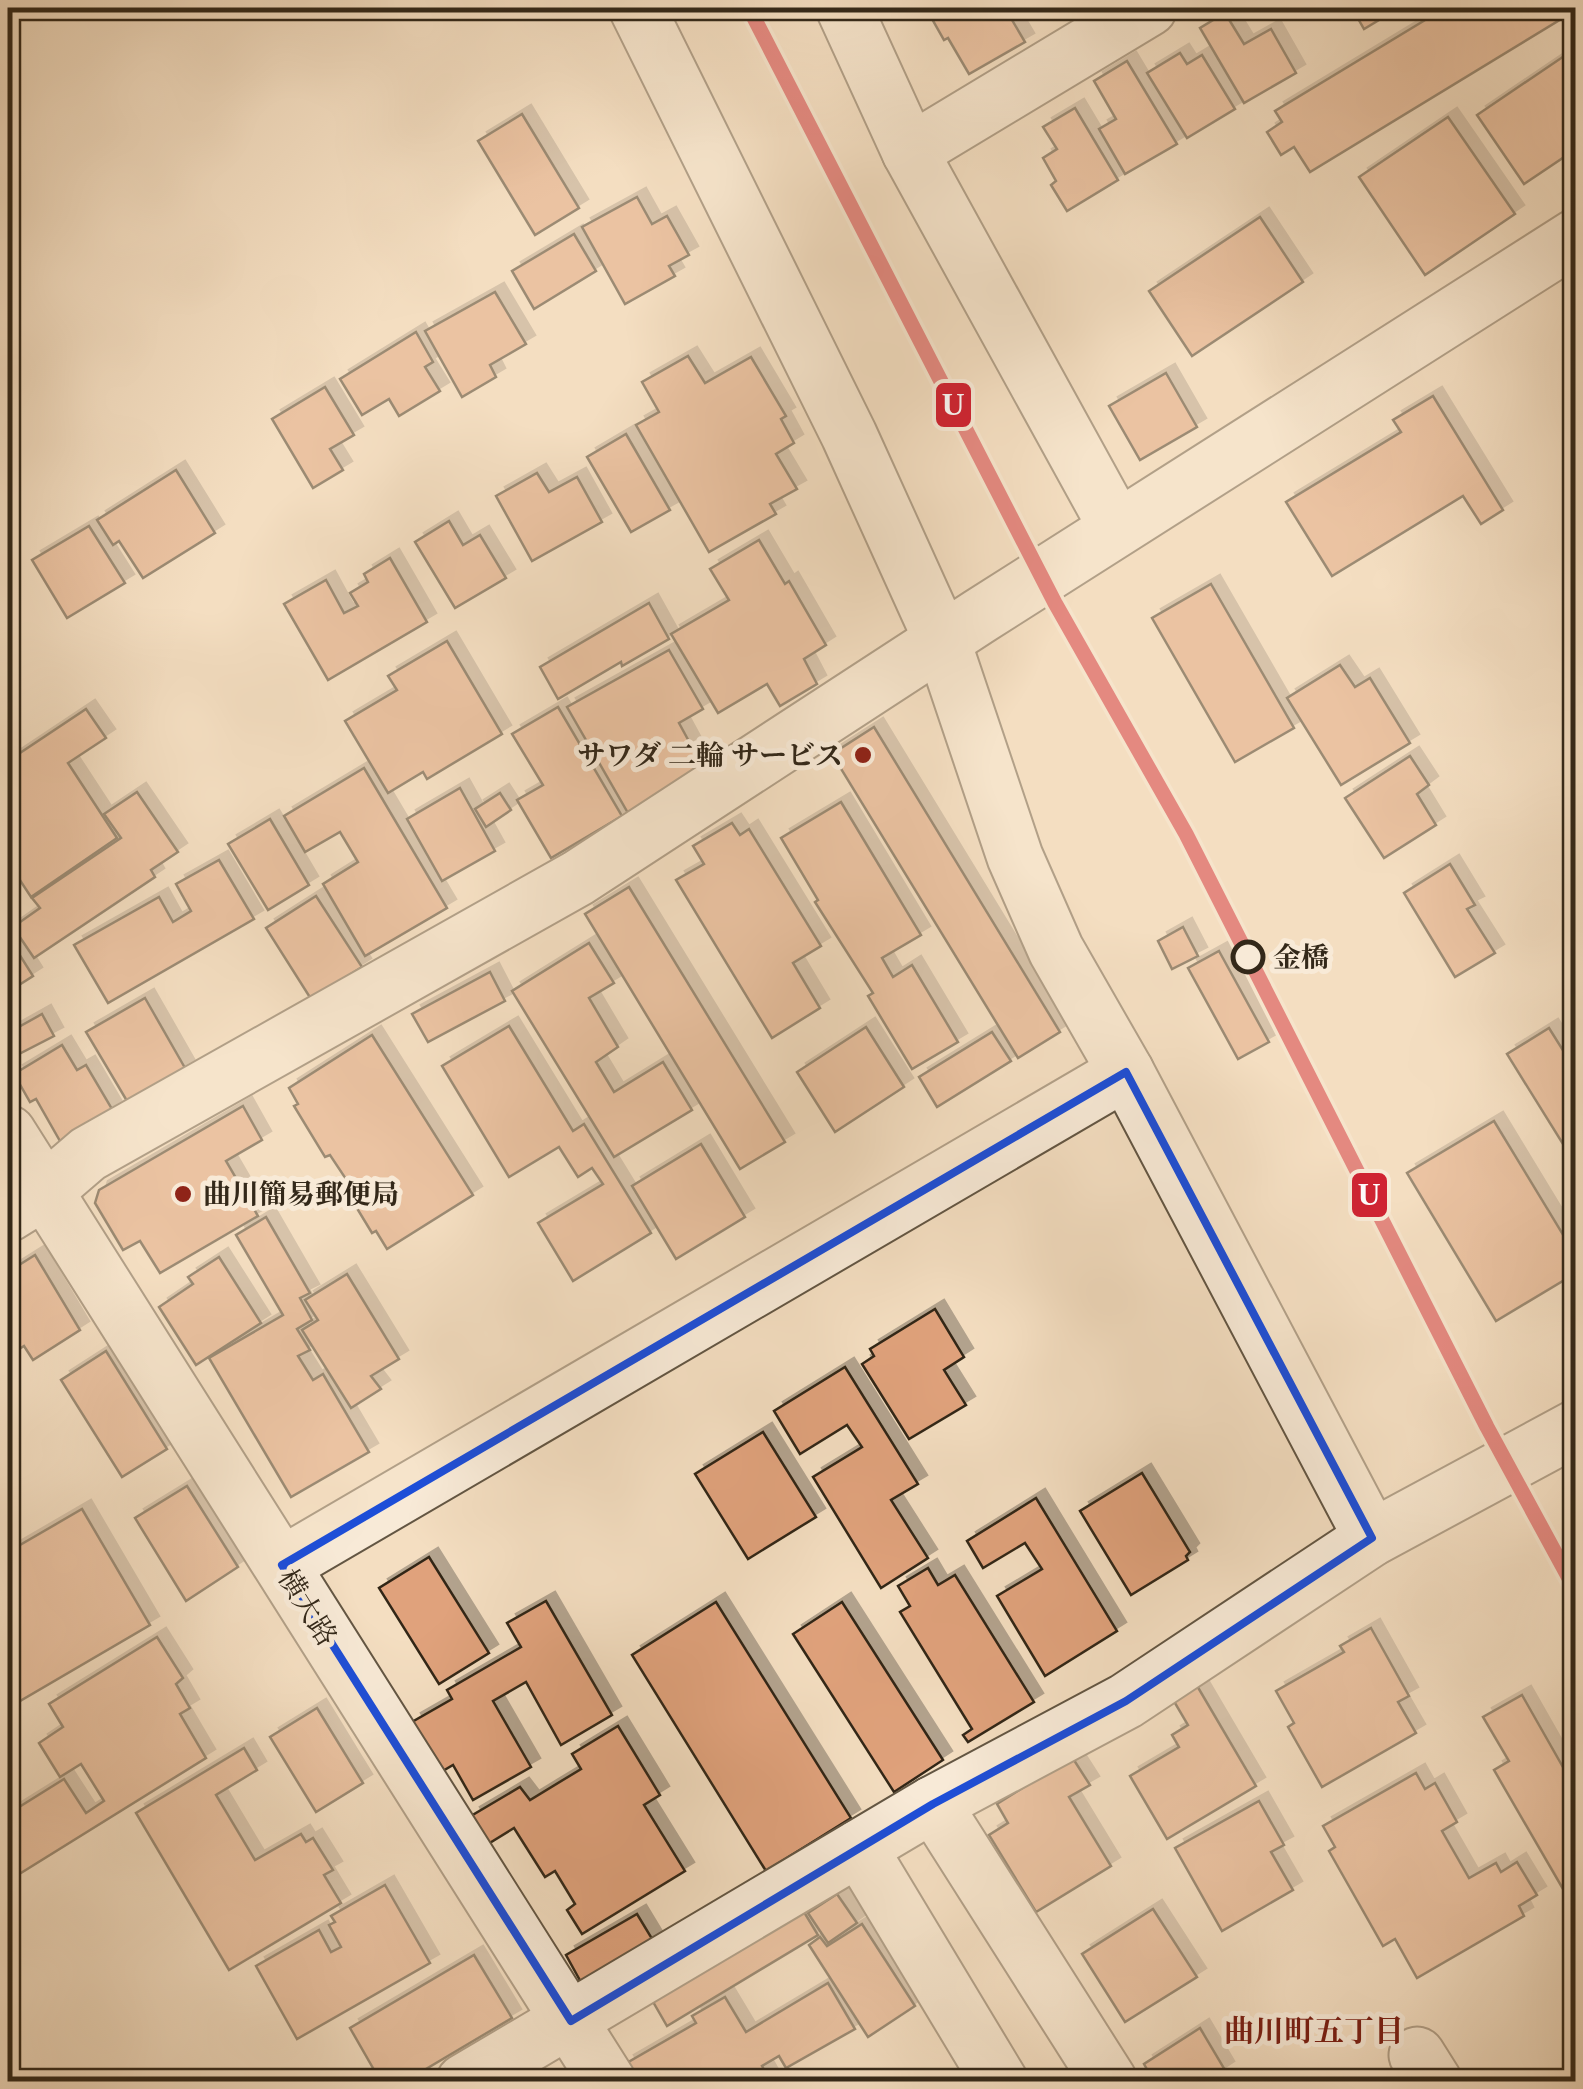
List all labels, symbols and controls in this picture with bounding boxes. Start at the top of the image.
line badge: U [934,381,973,429]
text: U [942,388,965,422]
place label: サワダ 二輪 サービス [577,738,843,772]
marker: サワダ 二輪 サービス [852,744,874,766]
place label: 金橋 [1273,940,1329,974]
marker: 金橋 [1232,941,1264,973]
line badge: U [1350,1171,1389,1219]
place label: 曲川簡易郵便局 [203,1177,399,1211]
text: U [1358,1178,1381,1212]
marker: 曲川簡易郵便局 [172,1183,194,1205]
street label: 横大路 [271,1562,345,1652]
district label: 曲川町五丁目 [1224,2012,1404,2049]

